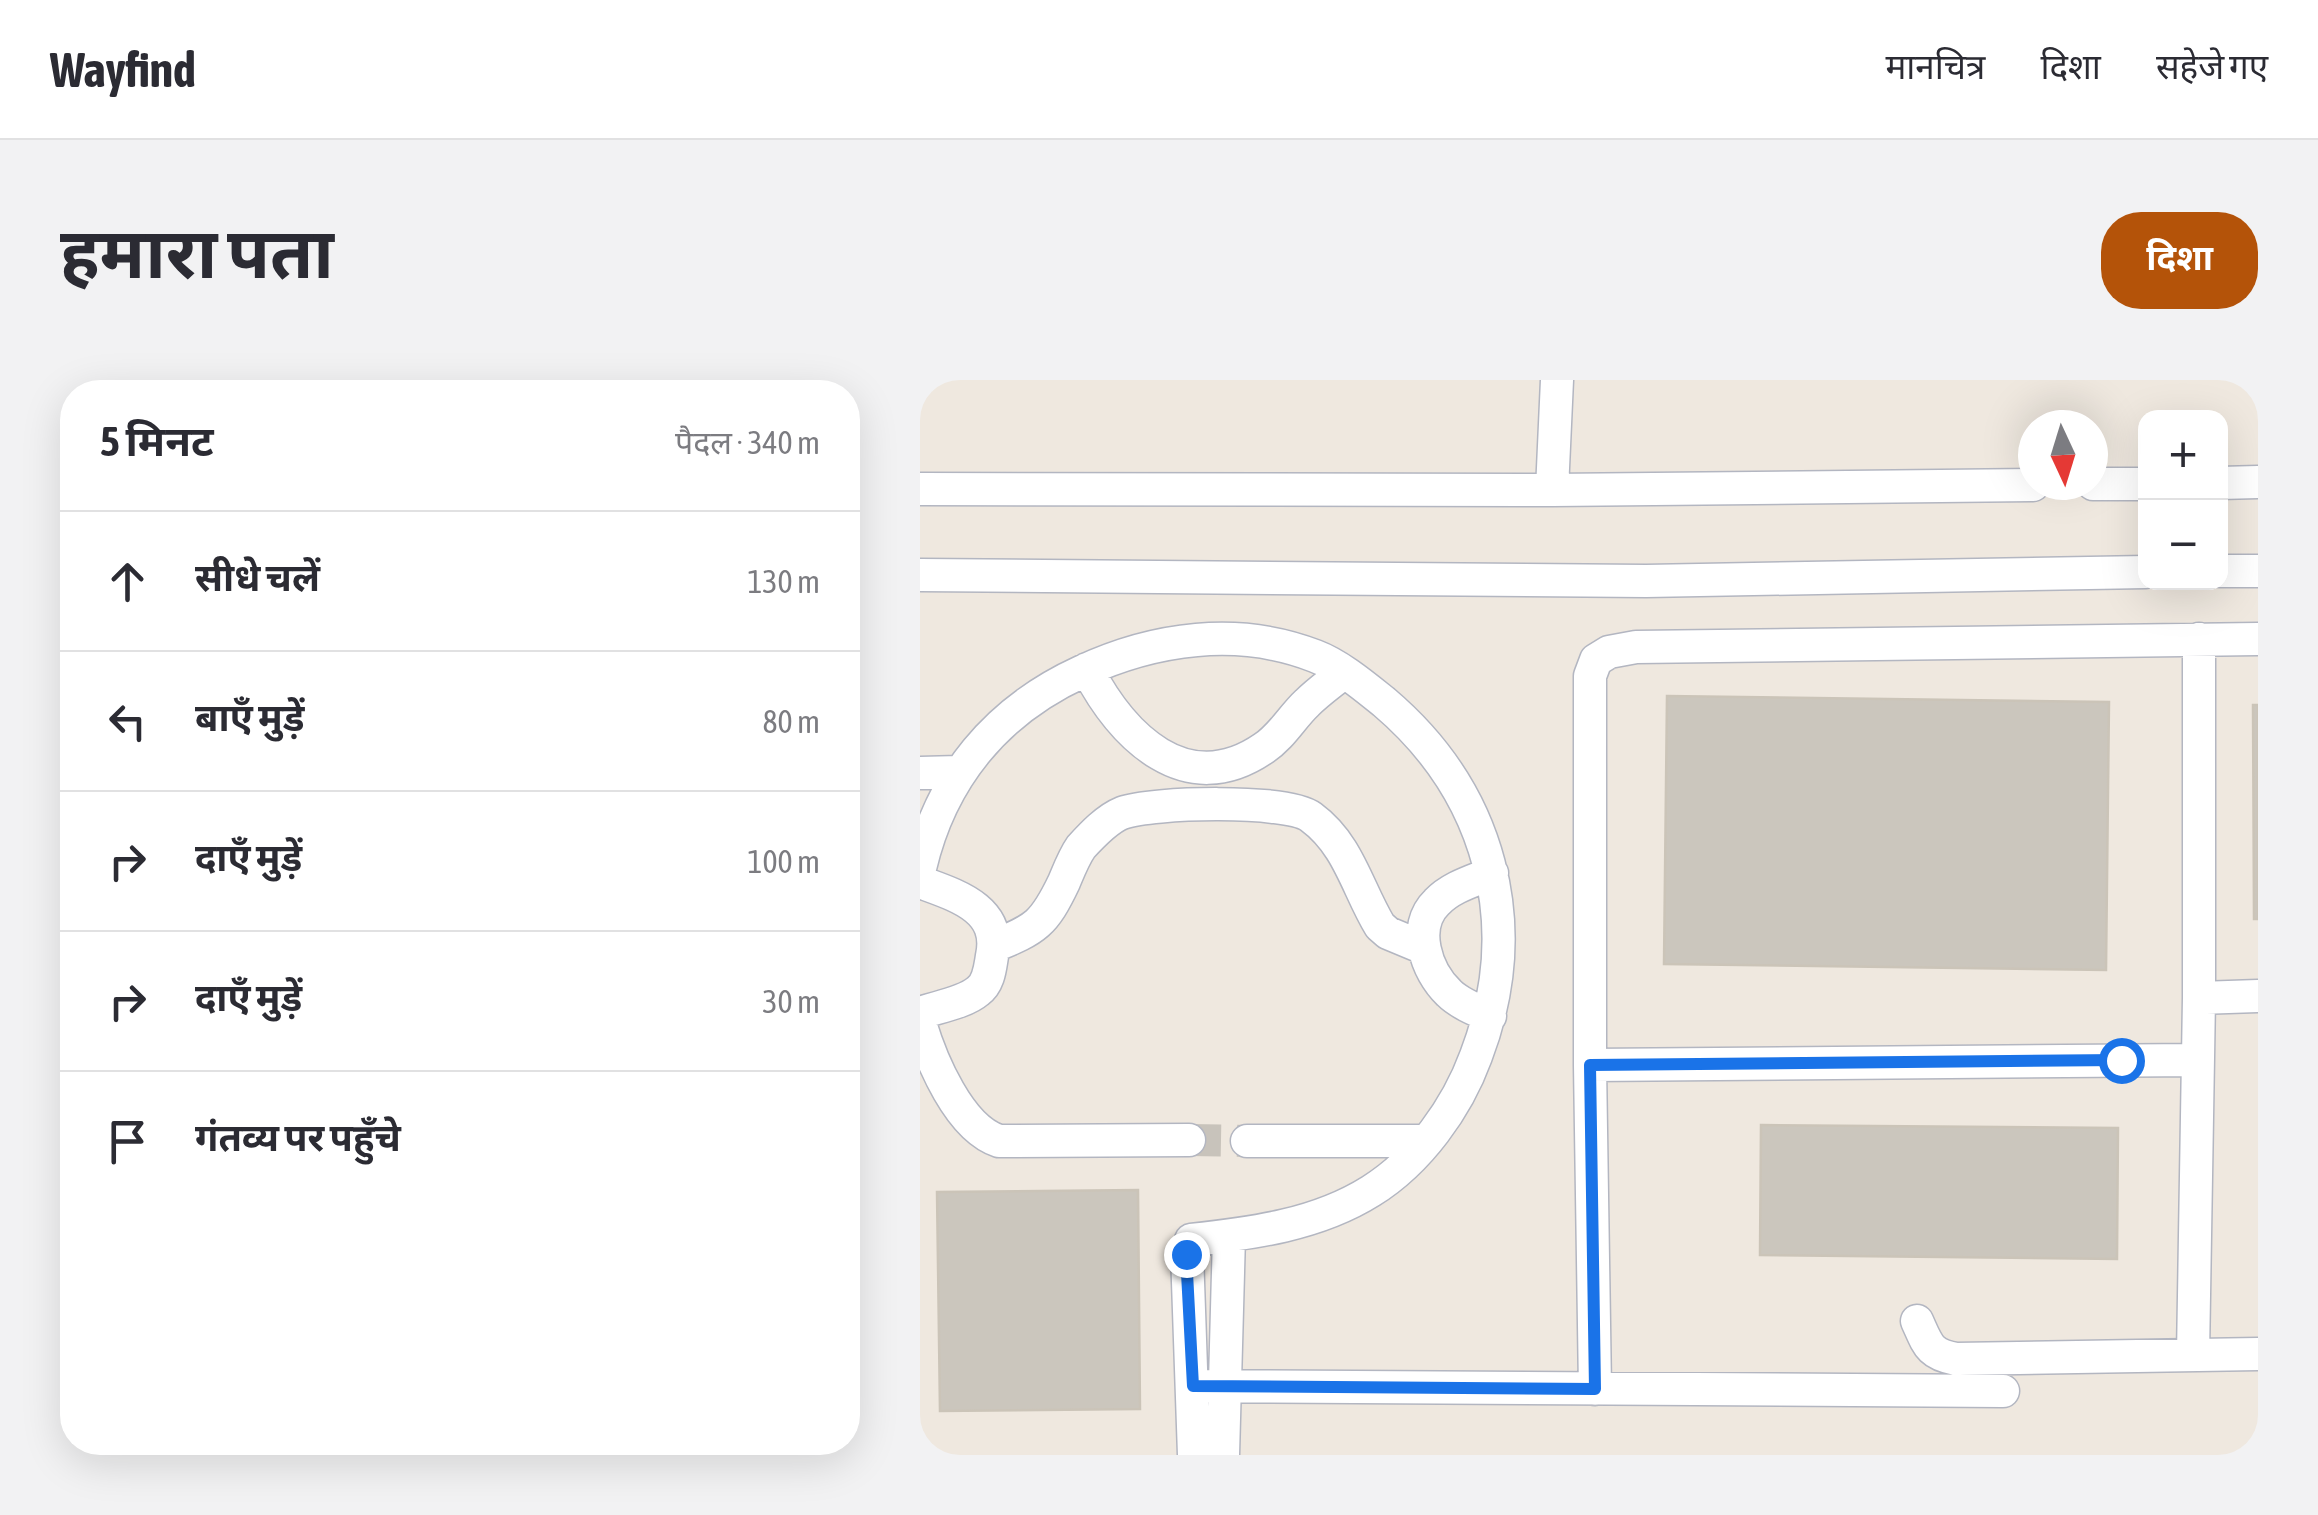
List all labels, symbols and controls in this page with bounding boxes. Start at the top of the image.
text: Wayfind [50,42,196,97]
text: मानचित्र [1885,46,1985,86]
text: दिशा [2040,46,2101,86]
text: सहेजे गए [2156,46,2268,86]
button: दिशा [2101,212,2258,309]
text: हमारा पता [60,213,334,293]
north arrow [2018,410,2108,500]
map controls [2138,410,2228,590]
button: + [2138,410,2228,500]
text: 5 मिनट [100,417,214,465]
text: पैदल · 340 m [675,424,820,461]
button: − [2138,500,2228,590]
icon: ahead [100,554,155,609]
text: सीधे चलें [195,556,320,599]
text: 130 m [747,563,820,600]
icon: left [100,694,155,749]
text: बाएँ मुड़ें [195,696,304,739]
text: 80 m [762,703,820,740]
icon: right [100,834,155,889]
text: दाएँ मुड़ें [195,836,302,879]
text: 100 m [747,843,820,880]
icon: right [100,974,155,1029]
text: दाएँ मुड़ें [195,976,302,1019]
text: 30 m [762,983,820,1020]
route start [2099,1038,2145,1084]
icon: arrive [100,1114,155,1169]
text: गंतव्य पर पहुँचे [195,1116,401,1159]
route end [1164,1232,1210,1278]

